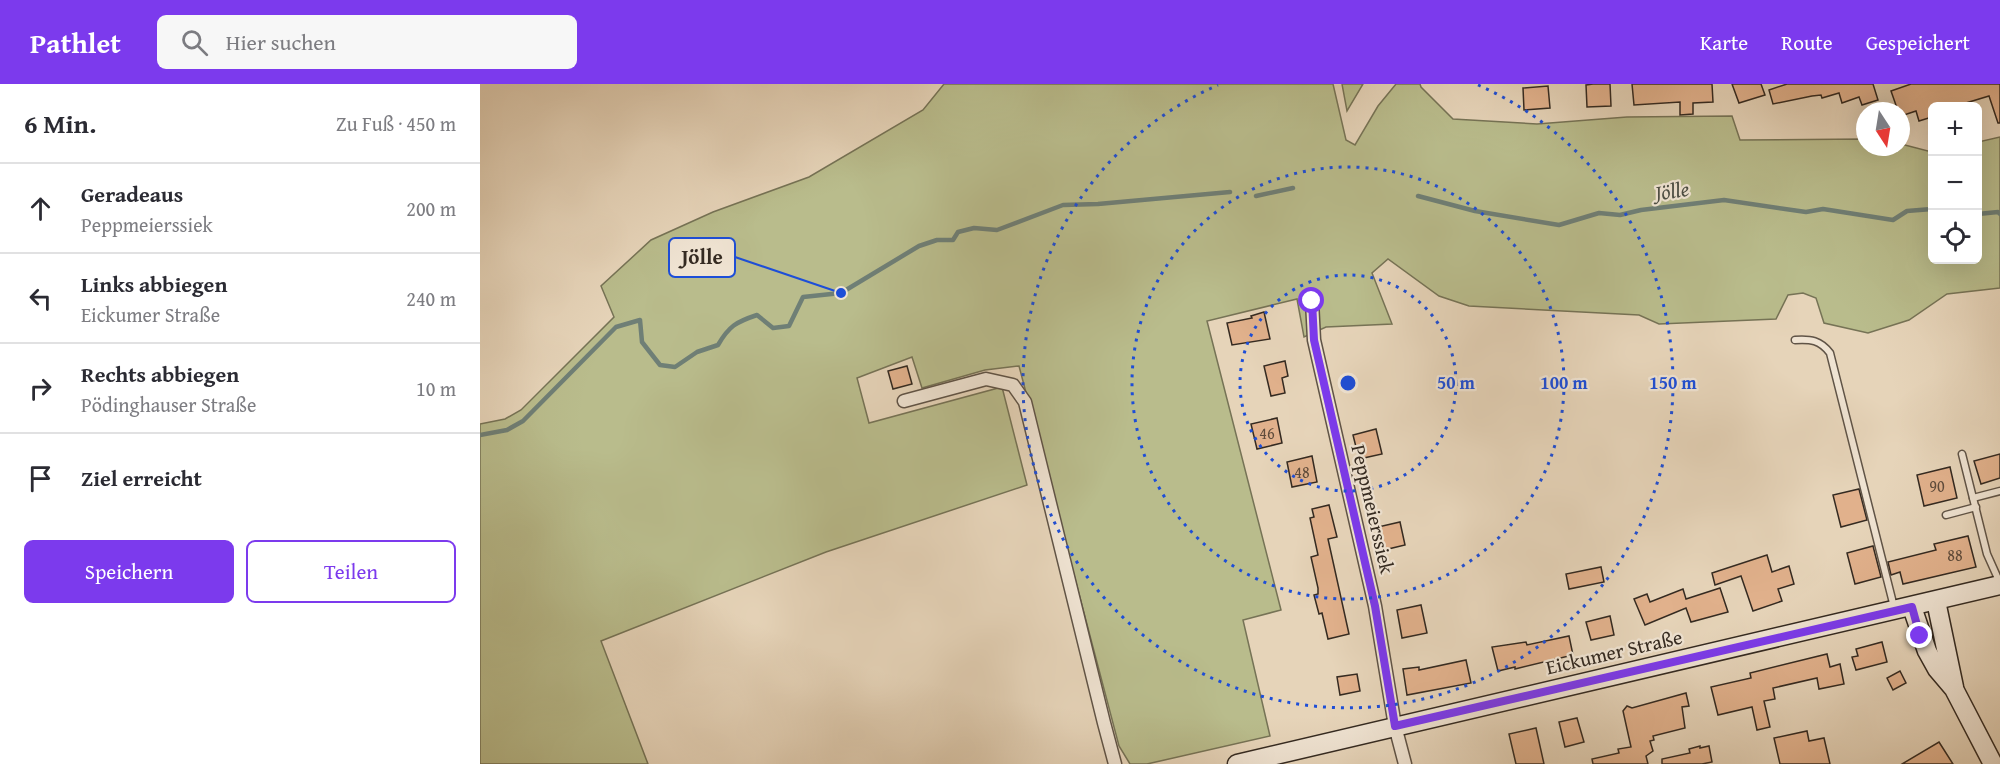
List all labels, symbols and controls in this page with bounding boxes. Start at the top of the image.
search box [157,15,577,69]
text: Pathlet [30,22,121,63]
icon: search [178,26,211,59]
text: Hier suchen [226,26,336,58]
text: Karte [1700,27,1748,58]
text: Route [1781,27,1833,58]
text: Gespeichert [1866,27,1970,58]
north arrow [1856,102,1910,156]
map controls [1928,102,1982,264]
button: + [1928,102,1982,156]
text: 6 Min. [24,104,96,143]
text: Zu Fuß · 450 m [336,109,456,138]
button: − [1928,156,1982,210]
water label: Jölle [1650,173,1691,209]
text: Geradeaus [81,178,183,210]
icon: ahead [24,192,57,225]
text: 200 m [406,194,456,223]
text: Peppmeierssiek [81,210,213,239]
button: locate [1928,210,1982,264]
callout: Jölle [669,238,735,277]
text: Jölle [678,241,723,272]
text: Links abbiegen [81,268,227,300]
icon: left [24,282,57,315]
text: 240 m [406,284,456,313]
route start [1298,287,1324,313]
text: Eickumer Straße [81,300,220,329]
text: Rechts abbiegen [81,358,239,390]
text: 50 m [1437,369,1476,396]
text: 100 m [1540,369,1588,396]
text: 150 m [1649,369,1697,396]
icon: right [24,372,57,405]
centre of rings [1338,373,1358,393]
text: 10 m [416,374,456,403]
text: Pödinghauser Straße [81,390,256,419]
house number: 46 [1259,421,1275,445]
street label: Peppmeierssiek [1345,441,1403,577]
house number: 48 [1294,460,1310,484]
icon: arrive [24,462,57,495]
text: Ziel erreicht [81,462,202,494]
house number: 90 [1929,474,1945,498]
button: Speichern [24,540,234,603]
button: Teilen [246,540,456,603]
house number: 88 [1947,543,1963,567]
street label: Eickumer Straße [1543,622,1685,681]
route end [1906,622,1932,648]

